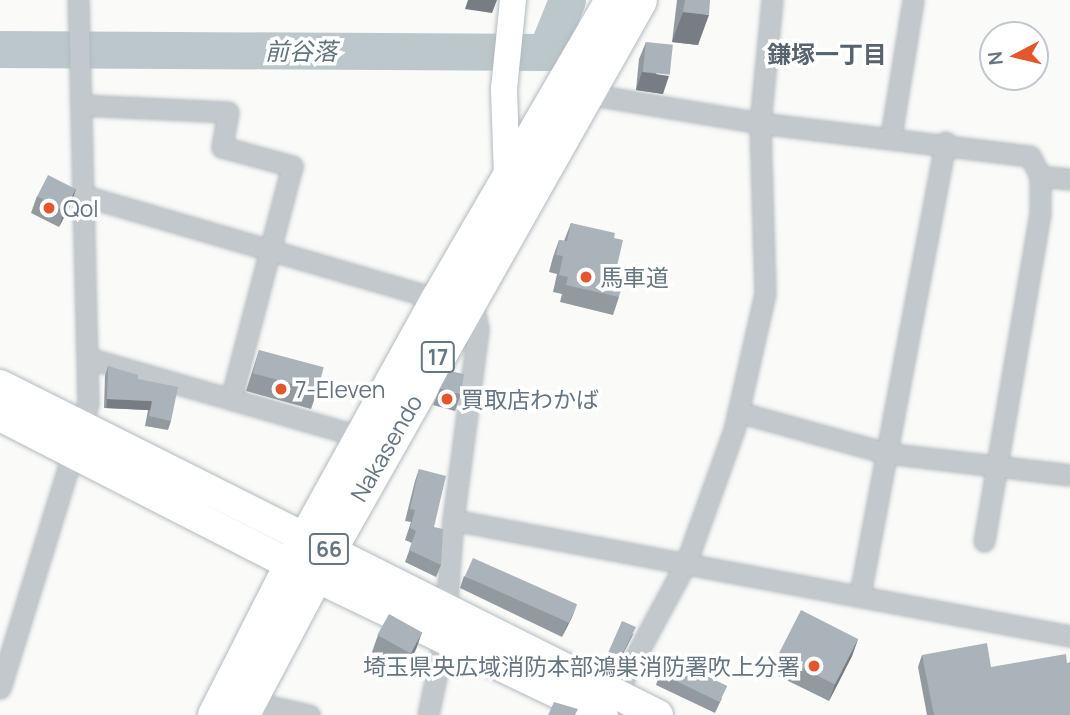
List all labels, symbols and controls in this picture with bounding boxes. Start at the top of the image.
north arrow [979,21,1049,91]
water label: 前谷落 [265,37,337,65]
district label: 鎌塚一丁目 [767,40,887,68]
text: N [981,50,1009,67]
place label: Qol [63,194,99,222]
marker: Qol [41,200,57,216]
place label: 馬車道 [600,263,669,291]
marker: 馬車道 [578,269,594,285]
road number: 17 [420,340,456,374]
place label: 7-Eleven [295,375,385,403]
marker: 7-Eleven [273,381,289,397]
place label: 買取店わかば [461,385,599,413]
street label: Nakasendo [344,390,428,506]
marker: 買取店わかば [439,391,455,407]
road number: 66 [308,532,350,566]
place label: 埼玉県央広域消防本部鴻巣消防署吹上分署 [363,652,800,680]
marker: 埼玉県央広域消防本部鴻巣消防署吹上分署 [806,658,822,674]

